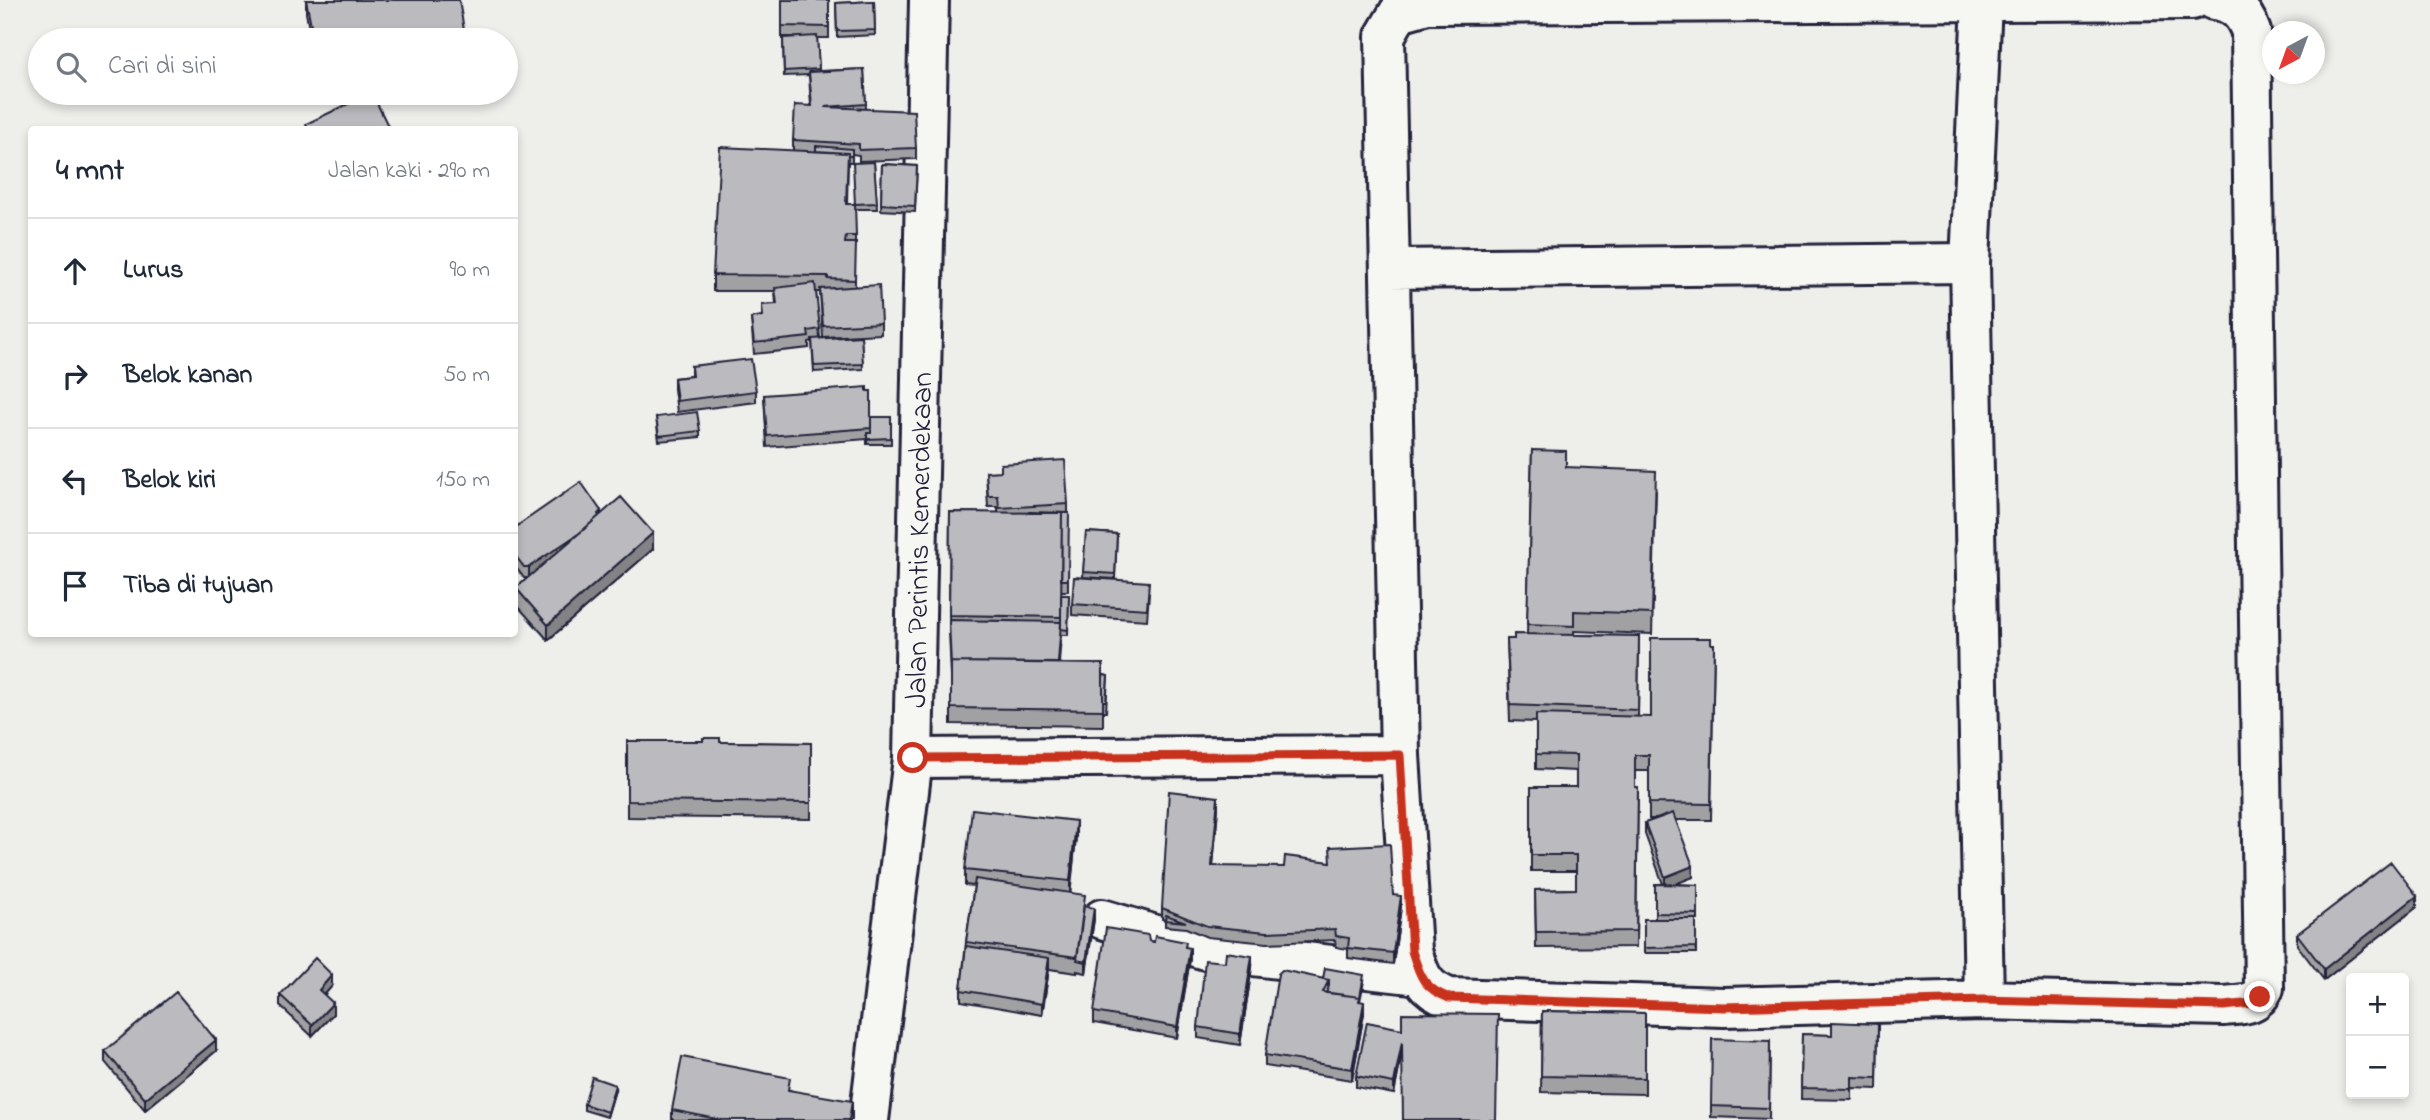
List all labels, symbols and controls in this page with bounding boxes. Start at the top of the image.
north arrow [2262,21,2325,84]
search box [28,28,518,105]
icon: search [52,48,90,86]
text: Cari di sini [108,48,217,86]
text: 4 mnt [56,150,124,194]
text: Jalan kaki · 290 m [328,155,490,188]
icon: ahead [56,252,94,290]
text: Lurus [123,252,184,290]
text: 90 m [450,254,490,287]
icon: right [56,357,94,395]
text: Belok kanan [123,357,252,395]
text: 50 m [443,359,490,392]
street label: Jalan Perintis Kemerdekaan [896,372,946,708]
icon: left [56,462,94,500]
text: Belok kiri [123,462,216,500]
text: 150 m [436,464,490,497]
icon: arrive [56,567,94,605]
text: Tiba di tujuan [123,567,273,605]
route start [897,742,928,773]
map controls [2346,973,2409,1099]
button: + [2346,973,2409,1036]
route end [2244,981,2275,1012]
button: − [2346,1036,2409,1099]

